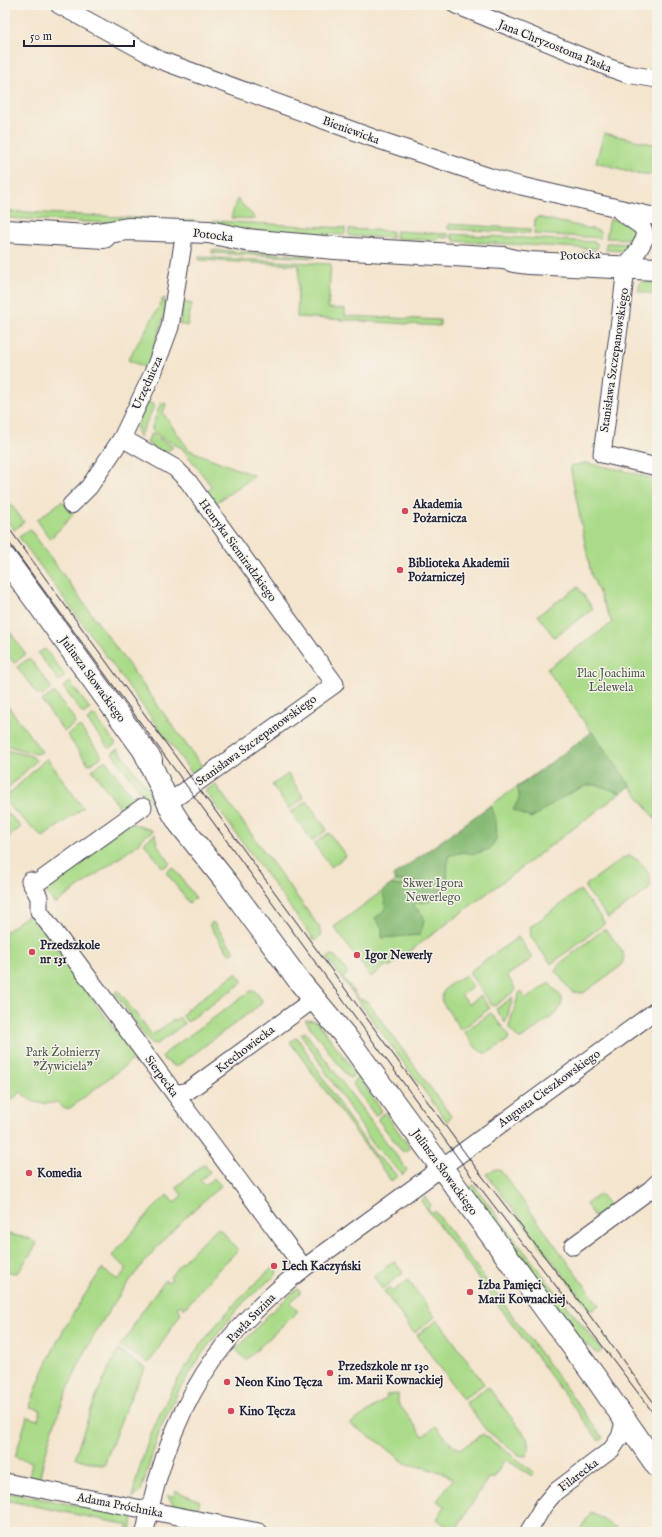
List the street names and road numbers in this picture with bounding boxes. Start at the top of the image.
street label: Jana Chryzostoma Paska [494,16,614,77]
street label: Bieniewicka [320,113,382,148]
street label: Potocka [192,226,235,246]
street label: Potocka [560,247,601,264]
street label: Stanisława Szczepanowskiego [597,286,633,433]
street label: Urzędnicza [129,353,166,412]
street label: Henryka Siemiradzkiego [195,496,280,605]
street label: Juliusza Słowackiego [54,632,129,726]
street label: Stanisława Szczepanowskiego [193,691,321,790]
street label: Krechowiecka [213,1022,278,1076]
street label: Augusta Cieszkowskiego [494,1046,604,1131]
street label: Sierpecka [141,1052,182,1101]
street label: Juliusza Słowackiego [406,1125,481,1219]
street label: Pawła Suzina [224,1290,279,1346]
street label: Filarecka [555,1455,602,1495]
street label: Adama Próchnika [75,1490,165,1521]

